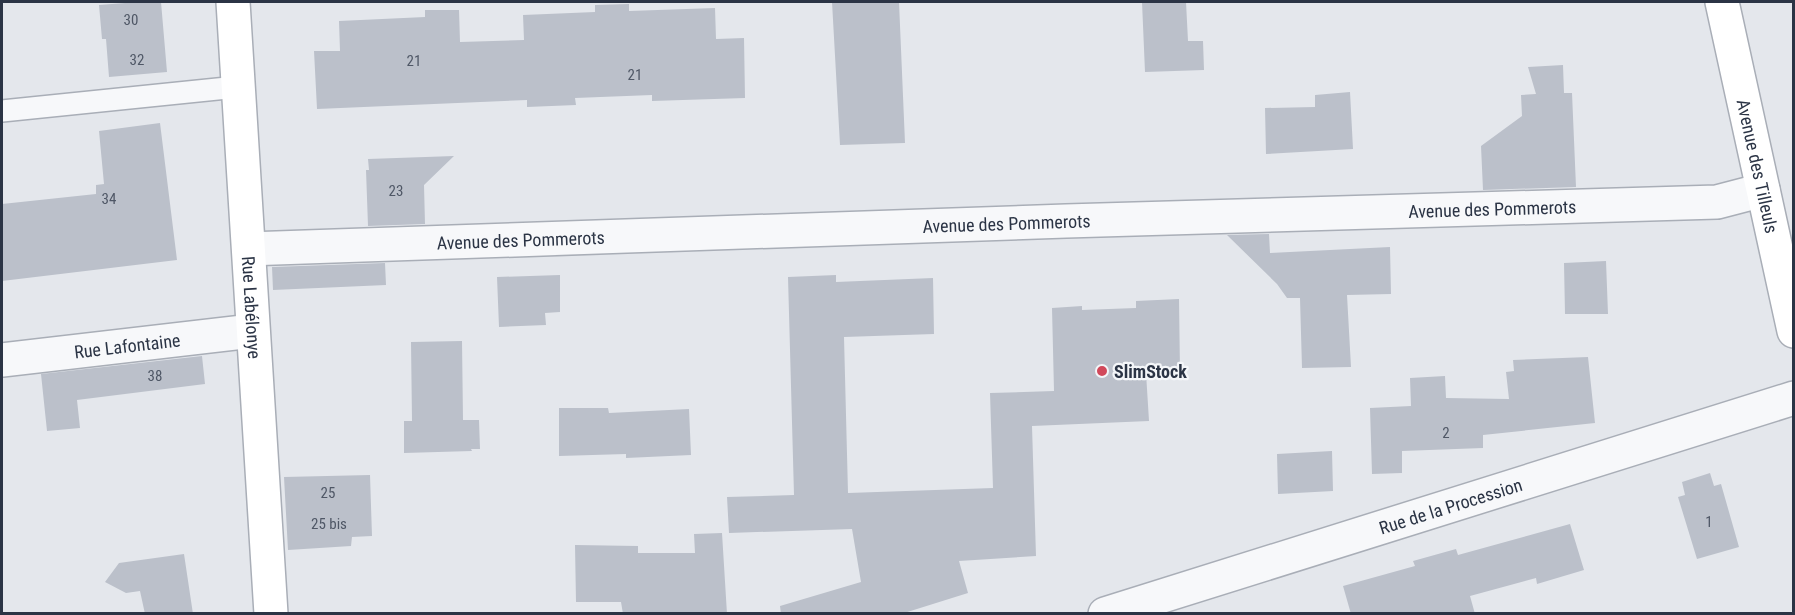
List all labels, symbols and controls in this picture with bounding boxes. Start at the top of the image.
house number: 30 [124,11,138,29]
house number: 32 [130,51,144,69]
house number: 21 [407,52,421,70]
house number: 21 [628,66,642,84]
street label: Avenue des Tilleuls [1733,97,1783,235]
house number: 23 [389,182,403,200]
house number: 34 [102,190,116,208]
street label: Avenue des Pommerots [1408,196,1577,222]
street label: Avenue des Pommerots [922,210,1091,236]
street label: Avenue des Pommerots [436,226,605,253]
street label: Rue Labélonye [238,255,266,360]
street label: Rue Lafontaine [73,329,181,362]
place label: SlimStock [1114,361,1187,382]
marker: SlimStock [1095,364,1109,378]
house number: 38 [148,367,162,385]
house number: 2 [1442,424,1450,442]
street label: Rue de la Procession [1376,473,1525,538]
house number: 25 [321,484,335,502]
house number: 1 [1705,513,1713,531]
house number: 25 bis [311,515,347,533]

